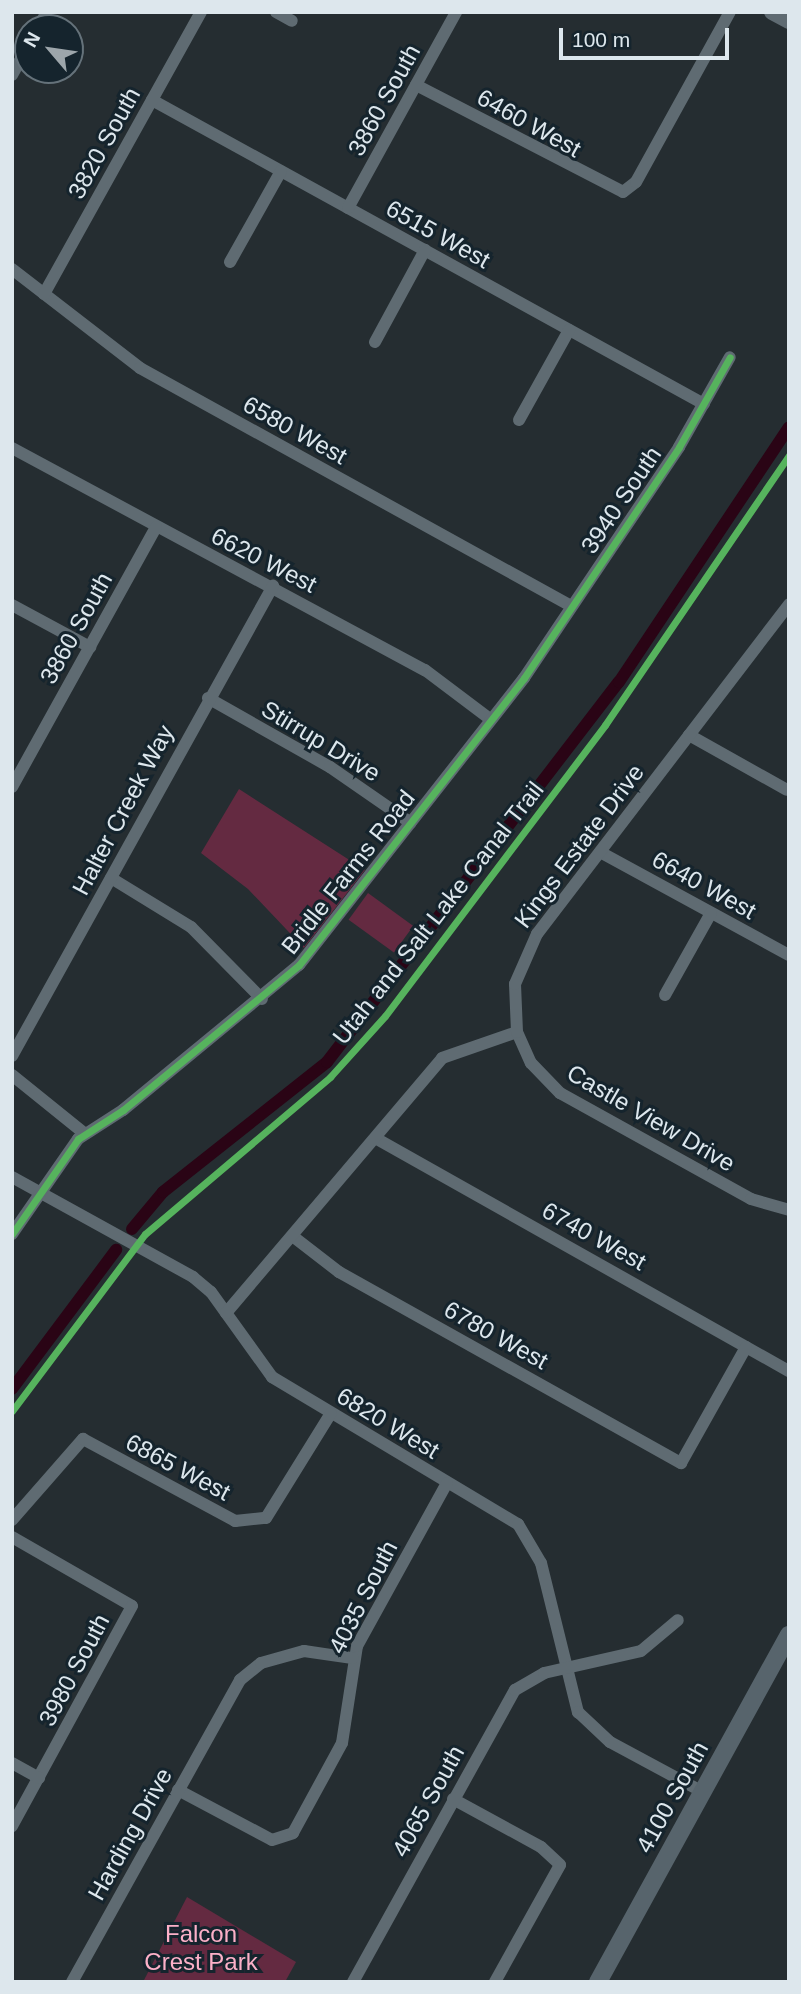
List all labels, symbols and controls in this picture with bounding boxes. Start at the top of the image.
north arrow [14,14,84,84]
scale bar [563,14,733,58]
text: N [19,28,44,51]
text: 100 m [572,28,630,51]
street label: 3860 South [342,39,426,161]
street label: 3820 South [62,82,146,204]
street label: 6460 West [472,83,586,163]
street label: 6515 West [381,194,495,274]
street label: 6580 West [238,390,352,470]
street label: 3940 South [575,441,667,559]
street label: 6620 West [207,521,321,599]
street label: 3860 South [34,567,118,689]
street label: Stirrup Drive [256,694,386,788]
street label: Halter Creek Way [66,720,180,900]
street label: Kings Estate Drive [508,759,650,933]
street label: Utah and Salt Lake Canal Trail [326,776,550,1050]
street label: Bridle Farms Road [275,784,421,960]
street label: 6640 West [647,845,761,925]
street label: Castle View Drive [562,1058,740,1178]
street label: 6740 West [537,1196,651,1276]
street label: 6780 West [439,1295,553,1375]
street label: 6820 West [332,1381,444,1465]
street label: 6865 West [121,1427,235,1507]
street label: 4035 South [322,1536,404,1658]
street label: 3980 South [32,1609,116,1731]
street label: 4100 South [630,1736,714,1858]
street label: 4065 South [386,1740,470,1862]
street label: Harding Drive [82,1763,178,1905]
park label: Falcon Crest Park [144,1920,258,1976]

